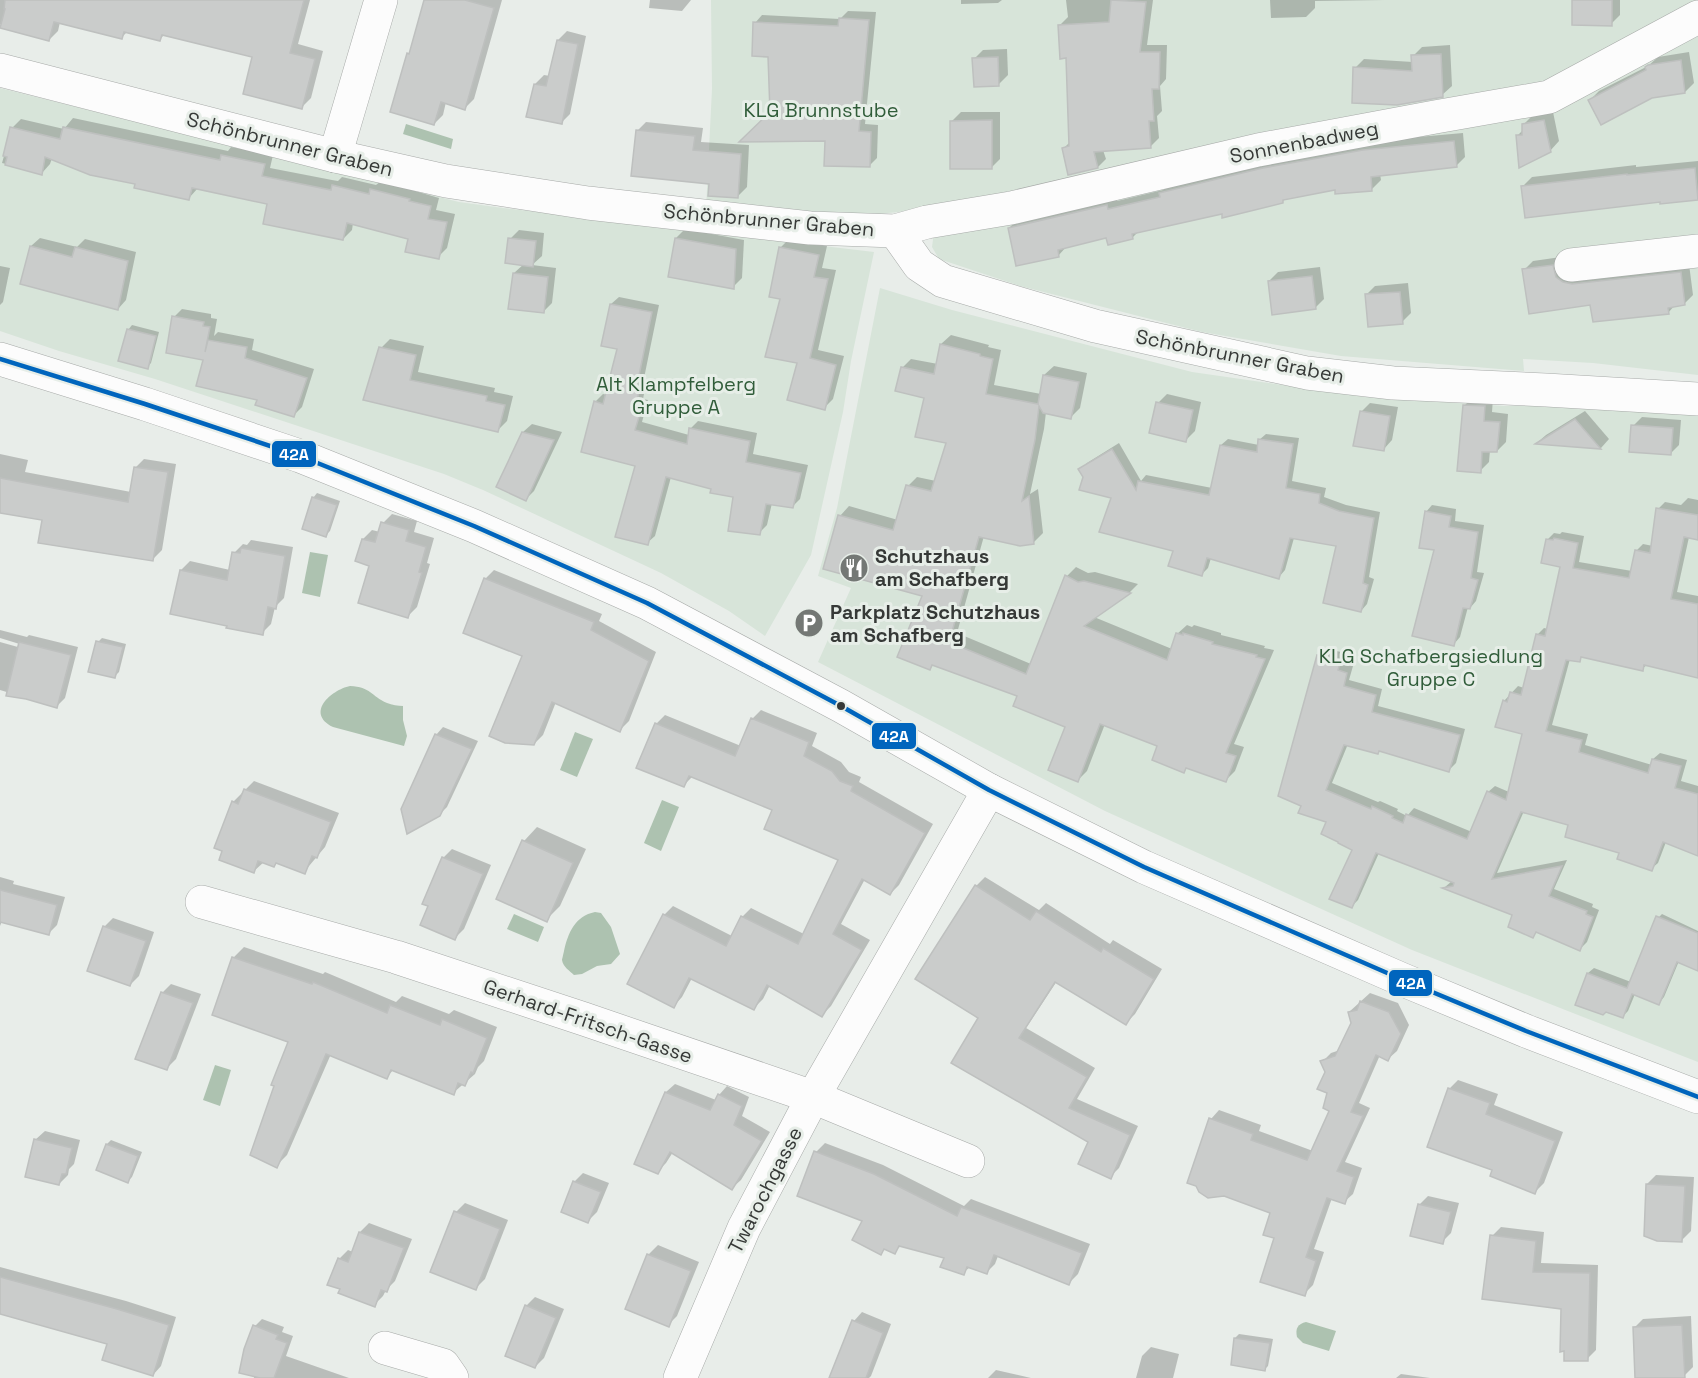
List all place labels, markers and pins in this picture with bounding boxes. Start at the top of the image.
place label: Schutzhaus am Schafberg [875,543,1009,592]
restaurant icon: Schutzhaus am Schafberg [838,552,870,584]
place label: Parkplatz Schutzhaus am Schafberg [830,599,1040,648]
parking icon: Parkplatz Schutzhaus am Schafberg [793,607,825,639]
unlabelled marker [835,700,847,712]

